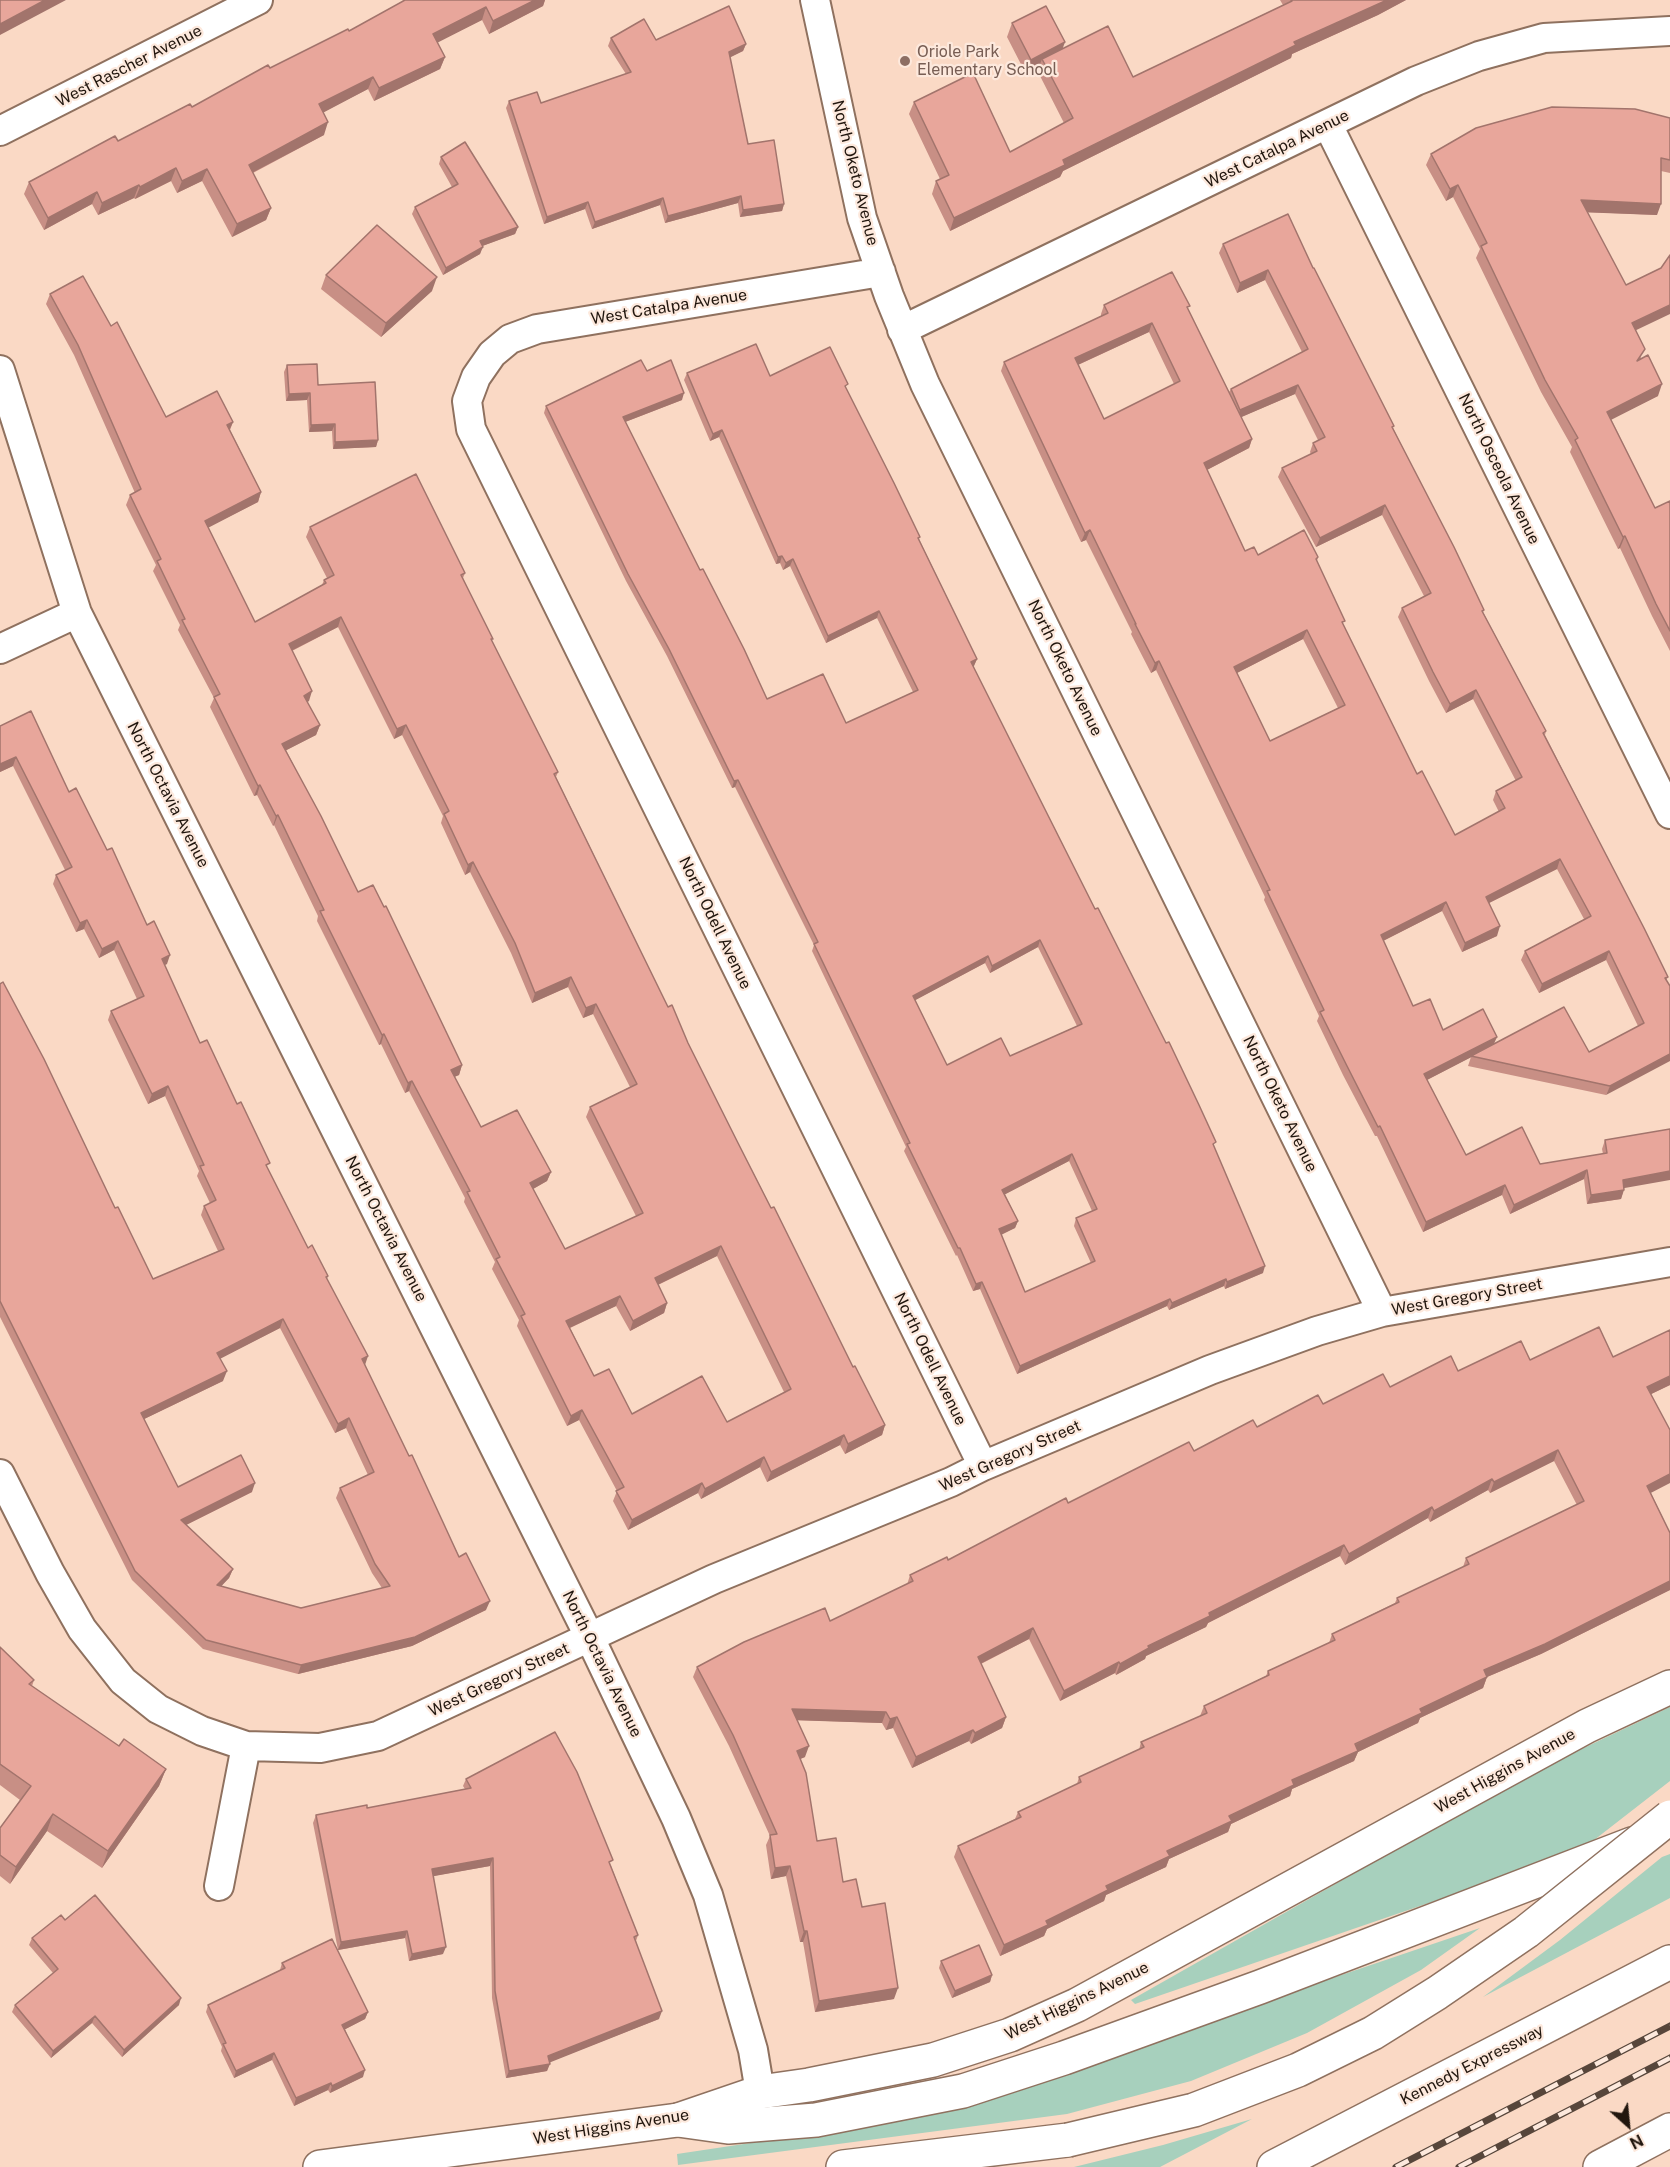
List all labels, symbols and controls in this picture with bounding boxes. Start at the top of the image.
street label: West Rascher Avenue [53,21,205,111]
place label: Oriole Park Elementary School [917,42,1057,80]
marker: Oriole Park Elementary School [898,54,912,68]
street label: North Oketo Avenue [828,98,882,248]
street label: West Catalpa Avenue [1202,106,1352,192]
street label: West Catalpa Avenue [590,285,748,329]
street label: North Osceola Avenue [1454,390,1544,548]
street label: North Oketo Avenue [1024,597,1106,739]
street label: North Octavia Avenue [123,719,213,871]
street label: North Odell Avenue [675,854,755,992]
street label: North Oketo Avenue [1239,1033,1321,1175]
street label: North Octavia Avenue [341,1153,431,1305]
street label: West Gregory Street [1390,1274,1544,1320]
street label: North Odell Avenue [890,1290,970,1428]
street label: West Gregory Street [936,1416,1084,1496]
street label: North Octavia Avenue [558,1588,646,1740]
street label: West Gregory Street [426,1639,572,1721]
street label: West Higgins Avenue [1431,1724,1579,1818]
street label: West Higgins Avenue [1002,1958,1152,2044]
street label: Kennedy Expressway [1397,2021,1547,2109]
north arrow [1598,2095,1658,2155]
street label: West Higgins Avenue [532,2105,690,2149]
text: N [1627,2130,1646,2153]

